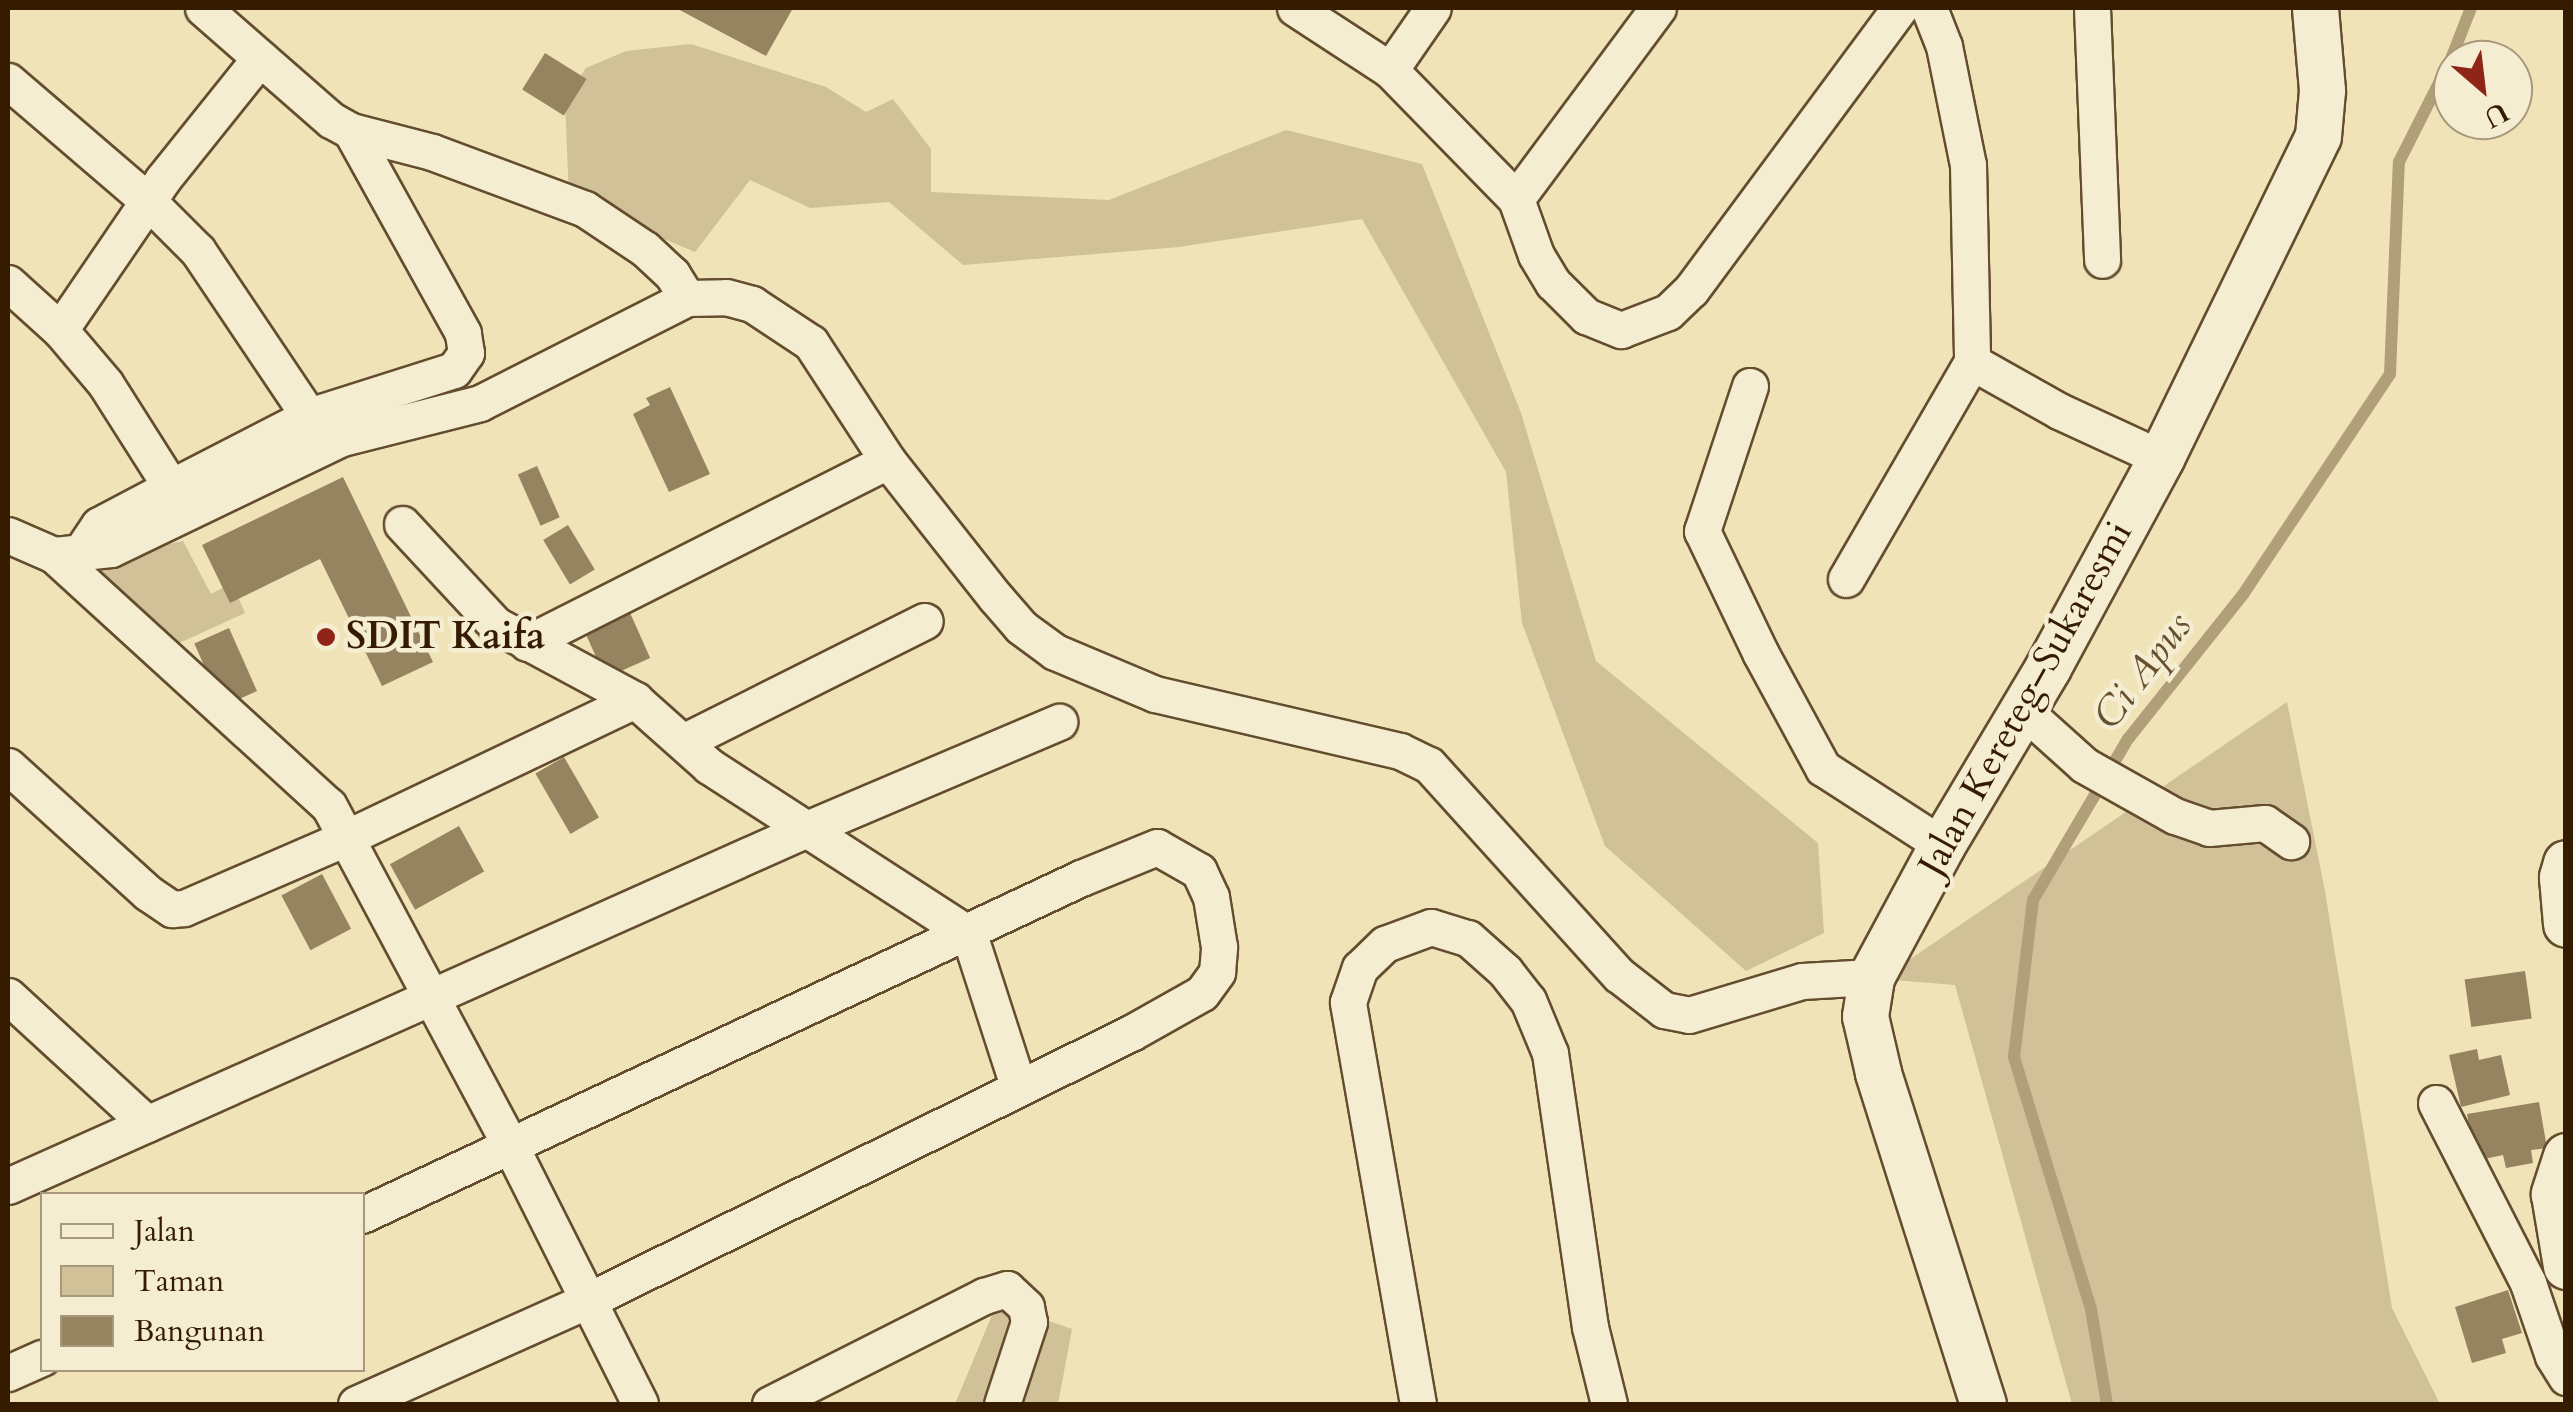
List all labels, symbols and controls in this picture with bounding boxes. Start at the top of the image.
north arrow [2433,40,2533,140]
text: U [2477,93,2515,137]
street label: Jalan Kereteg–Sukaresmi [1909,514,2143,884]
water label: Ci Apus [2084,603,2202,739]
place label: SDIT Kaifa [346,614,545,660]
marker: SDIT Kaifa [315,626,337,648]
legend [40,1192,365,1372]
text: Jalan [134,1211,195,1252]
text: Taman [134,1261,224,1302]
text: Bangunan [134,1311,265,1352]

